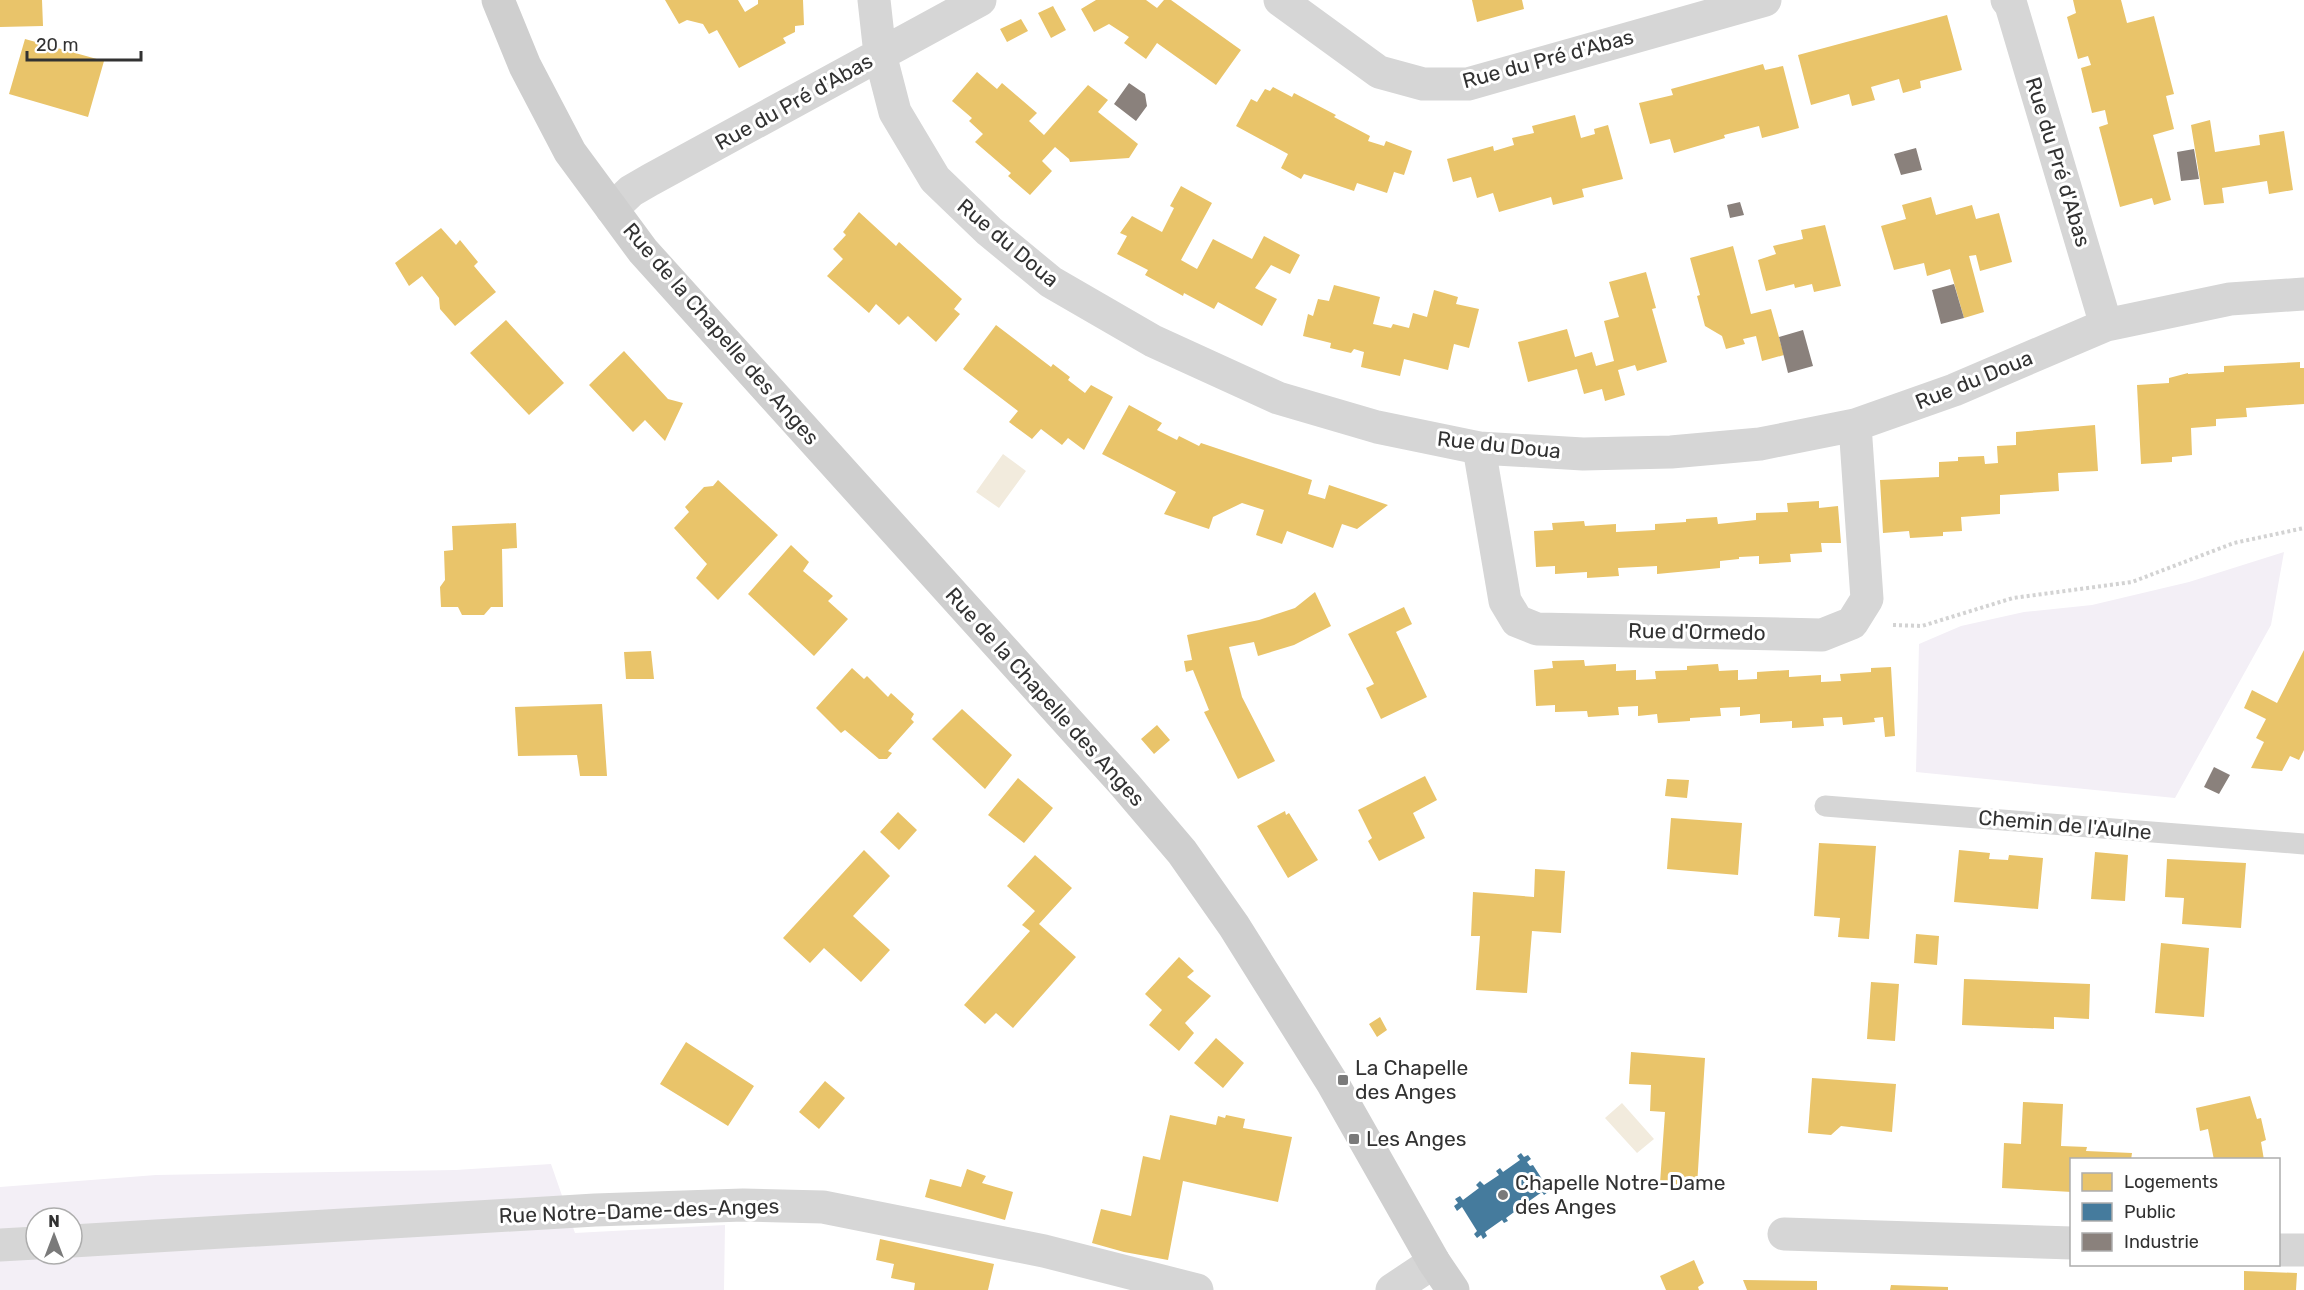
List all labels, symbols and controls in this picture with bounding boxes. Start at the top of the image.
scale bar [27,24,141,62]
street label: Rue du Pré d'Abas [1459,24,1636,93]
text: 20 m [36,34,78,56]
street label: Rue du Pré d'Abas [711,48,877,155]
street label: Rue du Pré d'Abas [2021,74,2096,250]
street label: Rue du Doua [953,193,1064,292]
street label: Rue de la Chapelle des Anges [618,218,825,450]
street label: Rue du Doua [1911,345,2036,414]
street label: Rue du Doua [1436,426,1562,463]
street label: Rue de la Chapelle des Anges [941,582,1150,811]
street label: Rue d'Ormedo [1628,618,1766,645]
street label: Chemin de l'Aulne [1977,804,2153,845]
place label: La Chapelle des Anges [1355,1055,1468,1104]
marker: La Chapelle des Anges [1336,1073,1350,1087]
place label: Les Anges [1366,1126,1466,1151]
marker: Les Anges [1347,1132,1361,1146]
legend [2070,1158,2280,1266]
place label: Chapelle Notre-Dame des Anges [1515,1170,1726,1219]
text: Logements [2124,1171,2218,1193]
marker: Chapelle Notre-Dame des Anges [1496,1188,1510,1202]
street label: Rue Notre-Dame-des-Anges [498,1193,780,1228]
text: Public [2124,1201,2176,1223]
north arrow [24,1206,84,1266]
text: N [48,1212,60,1231]
text: Industrie [2124,1231,2199,1253]

